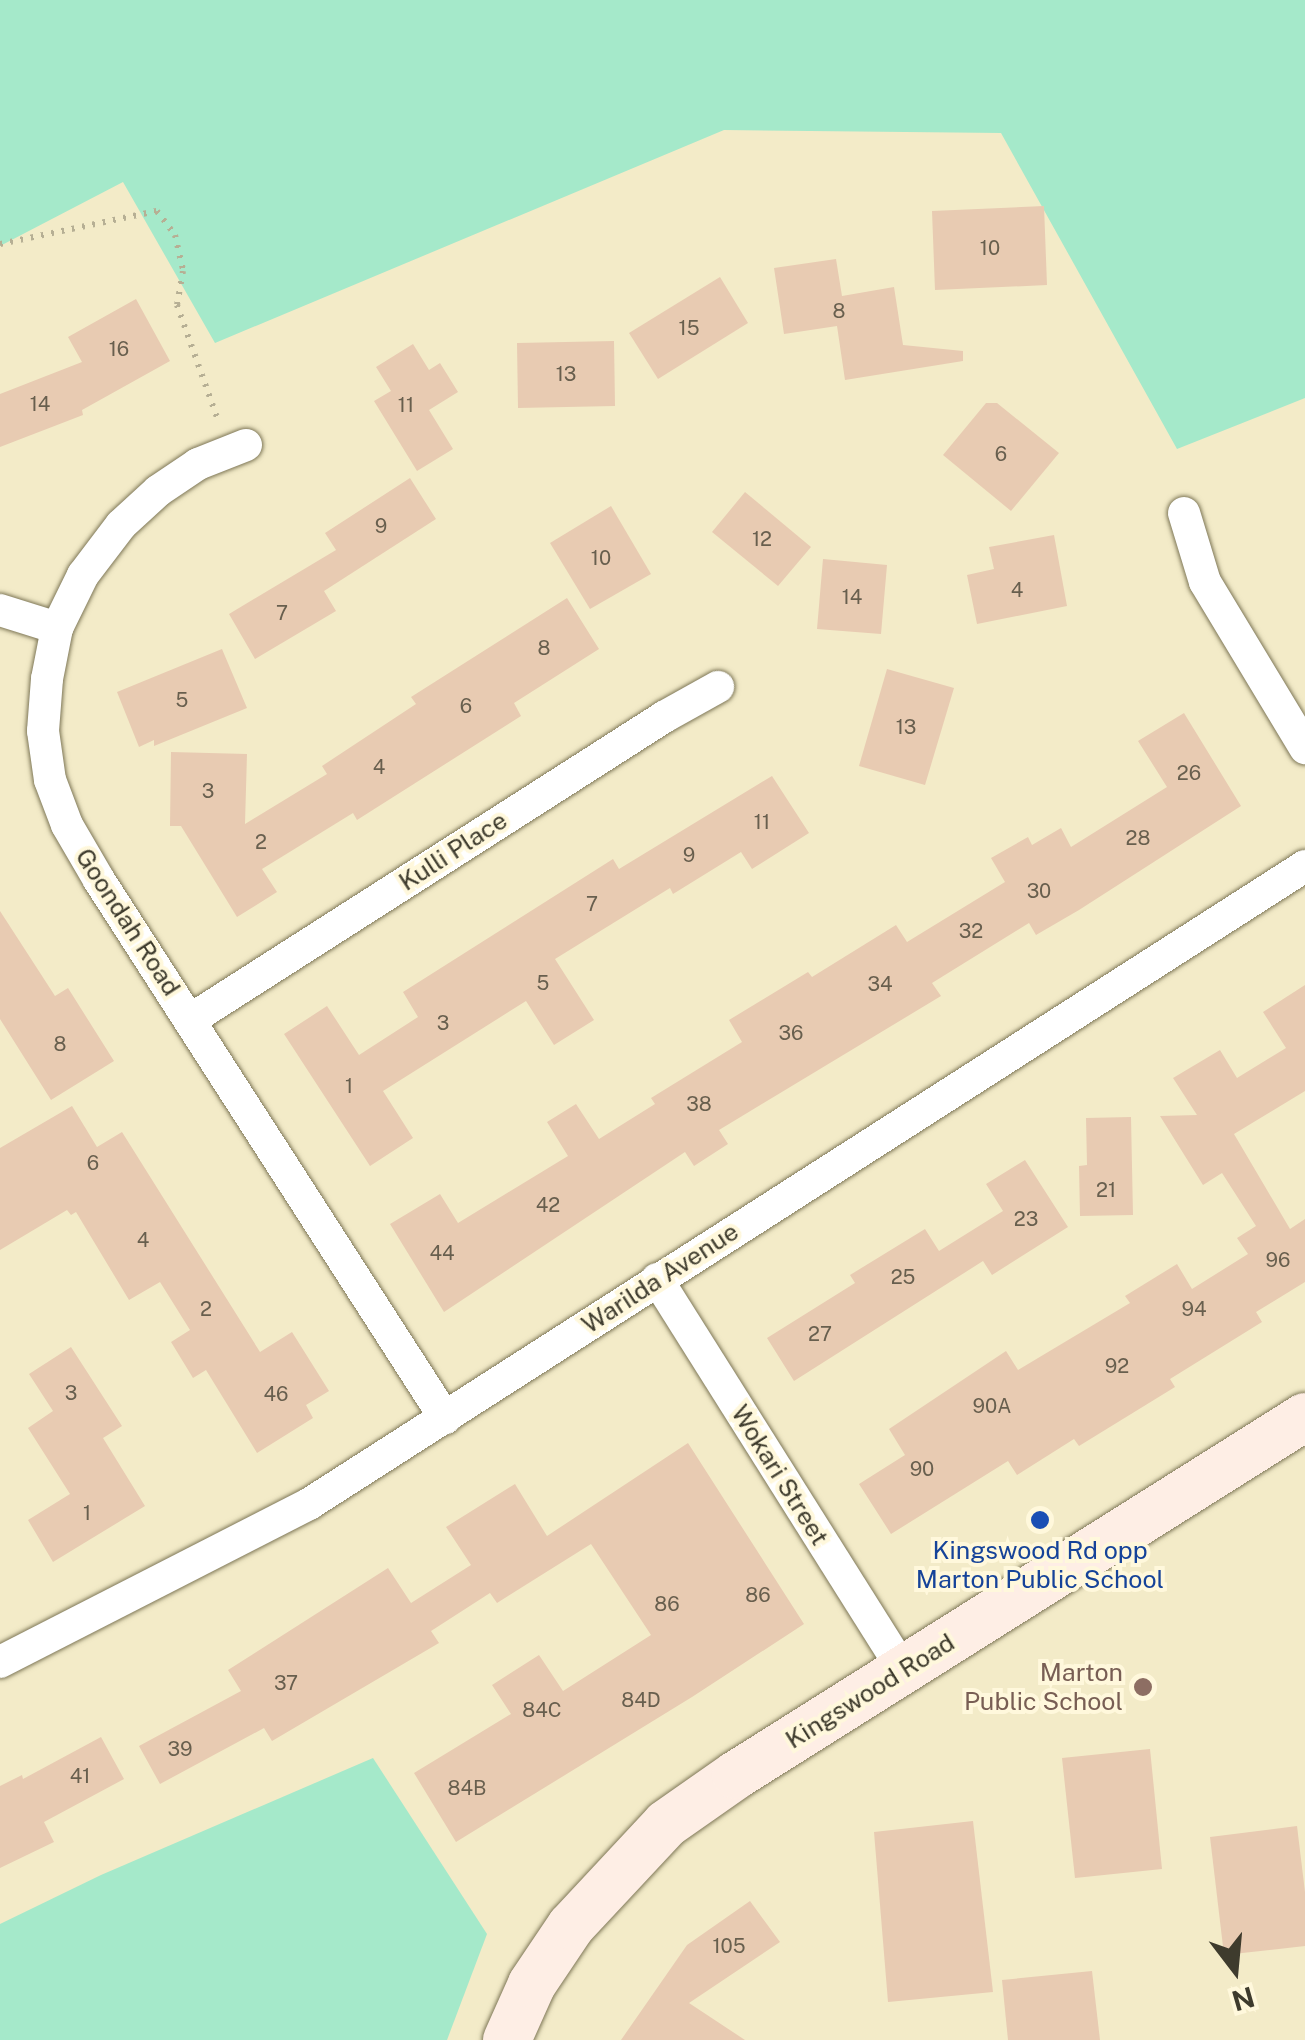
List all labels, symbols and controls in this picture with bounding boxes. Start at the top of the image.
house number: 10 [980,236,1000,260]
house number: 8 [833,299,845,323]
house number: 15 [679,316,699,340]
house number: 16 [109,337,129,361]
house number: 13 [556,362,576,386]
house number: 14 [30,392,50,416]
house number: 11 [398,393,414,417]
house number: 6 [995,442,1007,466]
house number: 9 [375,514,387,538]
house number: 12 [752,527,772,551]
house number: 10 [591,546,611,570]
house number: 4 [1011,578,1023,602]
house number: 14 [842,585,862,609]
house number: 7 [276,601,288,625]
house number: 8 [538,636,550,660]
house number: 5 [176,688,188,712]
house number: 6 [460,694,472,718]
house number: 13 [896,715,916,739]
house number: 4 [373,755,385,779]
house number: 26 [1177,761,1201,785]
house number: 3 [202,779,214,803]
street label: Kulli Place [393,805,513,897]
house number: 11 [754,810,770,834]
house number: 28 [1126,826,1150,850]
house number: 2 [255,830,267,854]
street label: Goondah Road [69,843,187,1001]
house number: 9 [683,843,695,867]
house number: 30 [1027,879,1051,903]
house number: 7 [586,892,598,916]
house number: 32 [959,919,983,943]
house number: 5 [537,971,549,995]
house number: 34 [867,972,893,996]
house number: 3 [437,1011,449,1035]
house number: 36 [779,1021,803,1045]
house number: 8 [54,1032,66,1056]
house number: 1 [345,1074,353,1098]
house number: 38 [686,1092,712,1116]
house number: 6 [87,1151,99,1175]
house number: 21 [1096,1178,1116,1202]
house number: 42 [536,1193,560,1217]
house number: 23 [1014,1207,1038,1231]
street label: Warilda Avenue [576,1216,744,1340]
house number: 4 [137,1228,149,1252]
house number: 44 [429,1241,455,1265]
house number: 96 [1266,1248,1290,1272]
house number: 25 [891,1265,915,1289]
house number: 2 [200,1297,212,1321]
house number: 94 [1181,1297,1207,1321]
house number: 27 [808,1322,832,1346]
house number: 92 [1105,1354,1129,1378]
house number: 3 [65,1381,77,1405]
house number: 46 [263,1382,289,1406]
house number: 90A [973,1394,1011,1418]
street label: Wokari Street [725,1399,835,1551]
house number: 90 [910,1457,934,1481]
house number: 1 [83,1501,91,1525]
marker: Kingswood Rd opp Marton Public School [1029,1509,1051,1531]
place label: Kingswood Rd opp Marton Public School [916,1536,1164,1595]
house number: 86 [745,1583,771,1607]
house number: 86 [654,1592,680,1616]
street label: Kingswood Road [780,1627,960,1755]
place label: Marton Public School [964,1658,1123,1717]
house number: 37 [274,1671,298,1695]
marker: Marton Public School [1132,1676,1154,1698]
house number: 84D [621,1688,661,1712]
house number: 84C [522,1698,562,1722]
house number: 39 [168,1737,192,1761]
house number: 41 [70,1764,90,1788]
house number: 84B [448,1776,486,1800]
north arrow [1185,1920,1285,2020]
house number: 105 [712,1934,746,1958]
text: N [1228,1980,1258,2018]

